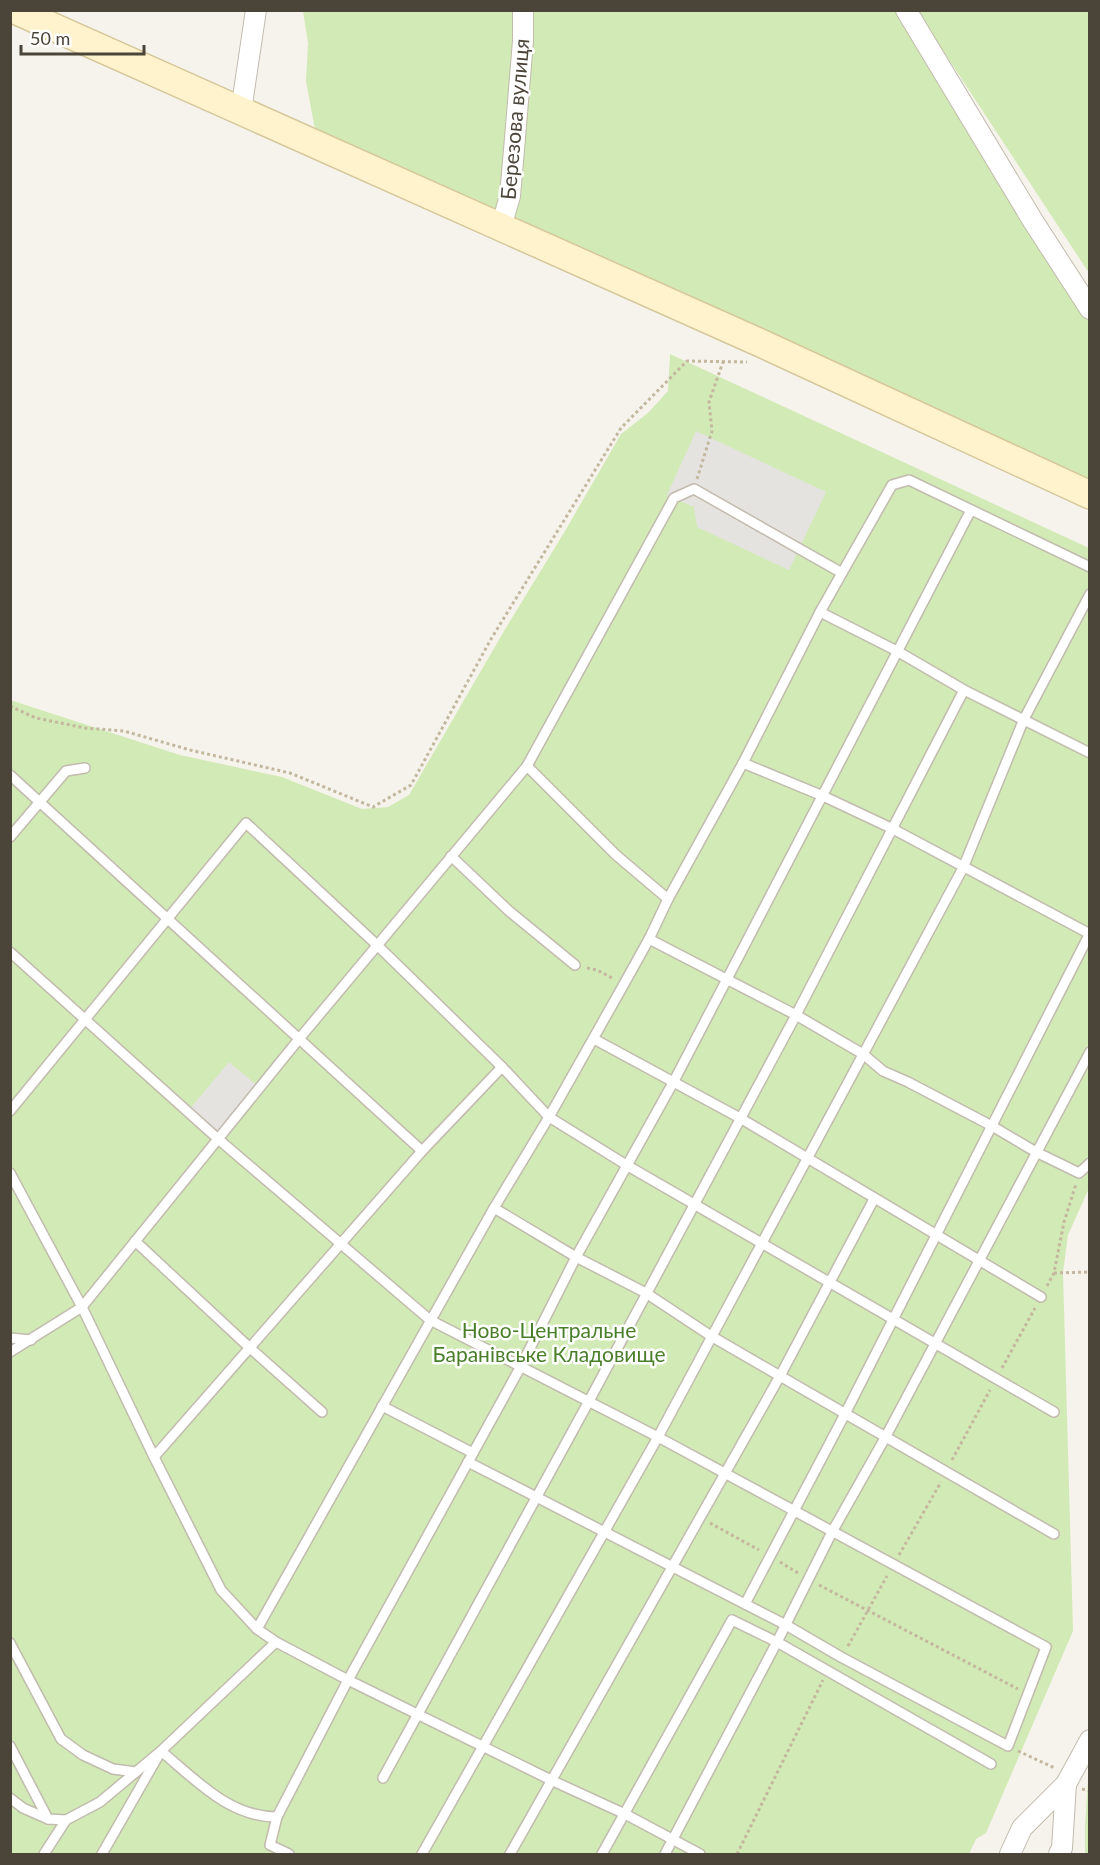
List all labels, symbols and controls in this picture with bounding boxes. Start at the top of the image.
scale bar [21,18,144,56]
text: 50 m [30,27,70,49]
street label: Березова вулиця [494,37,534,201]
park label: Ново-Центральне Баранівське Кладовище [433,1317,665,1366]

